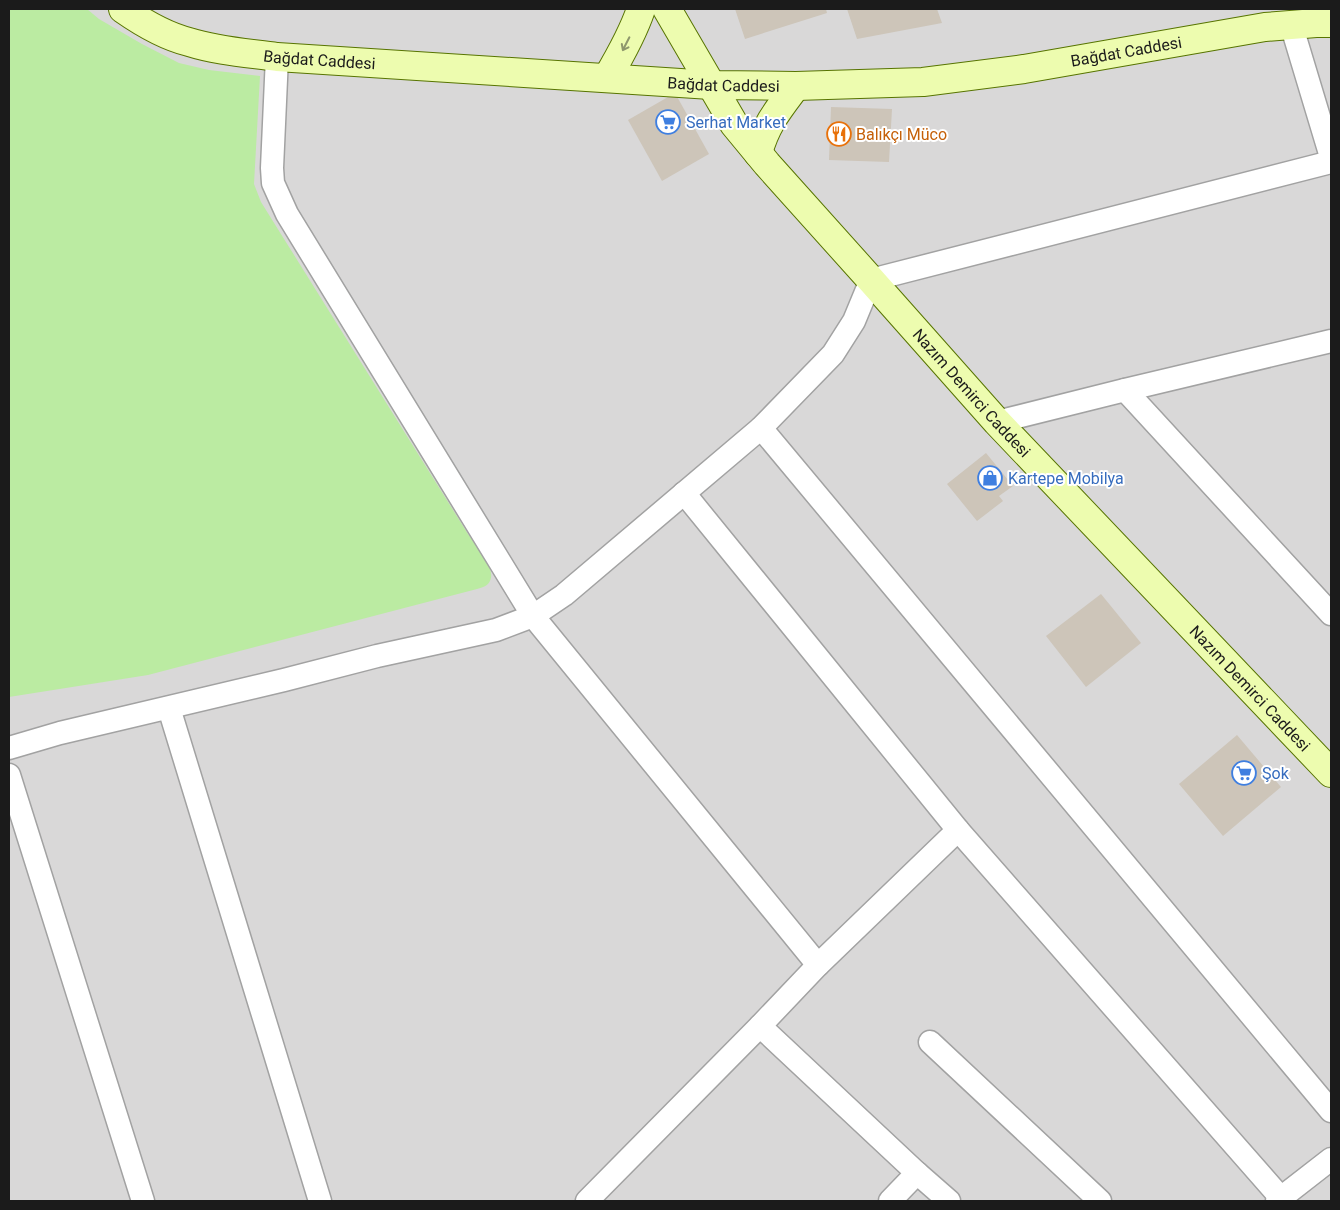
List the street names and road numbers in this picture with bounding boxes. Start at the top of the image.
street label: Bağdat Caddesi [1069,32,1183,70]
street label: Bağdat Caddesi [262,46,376,73]
street label: Bağdat Caddesi [667,73,780,95]
street label: Nazım Demirci Caddesi [909,325,1035,461]
street label: Nazım Demirci Caddesi [1186,621,1314,755]

